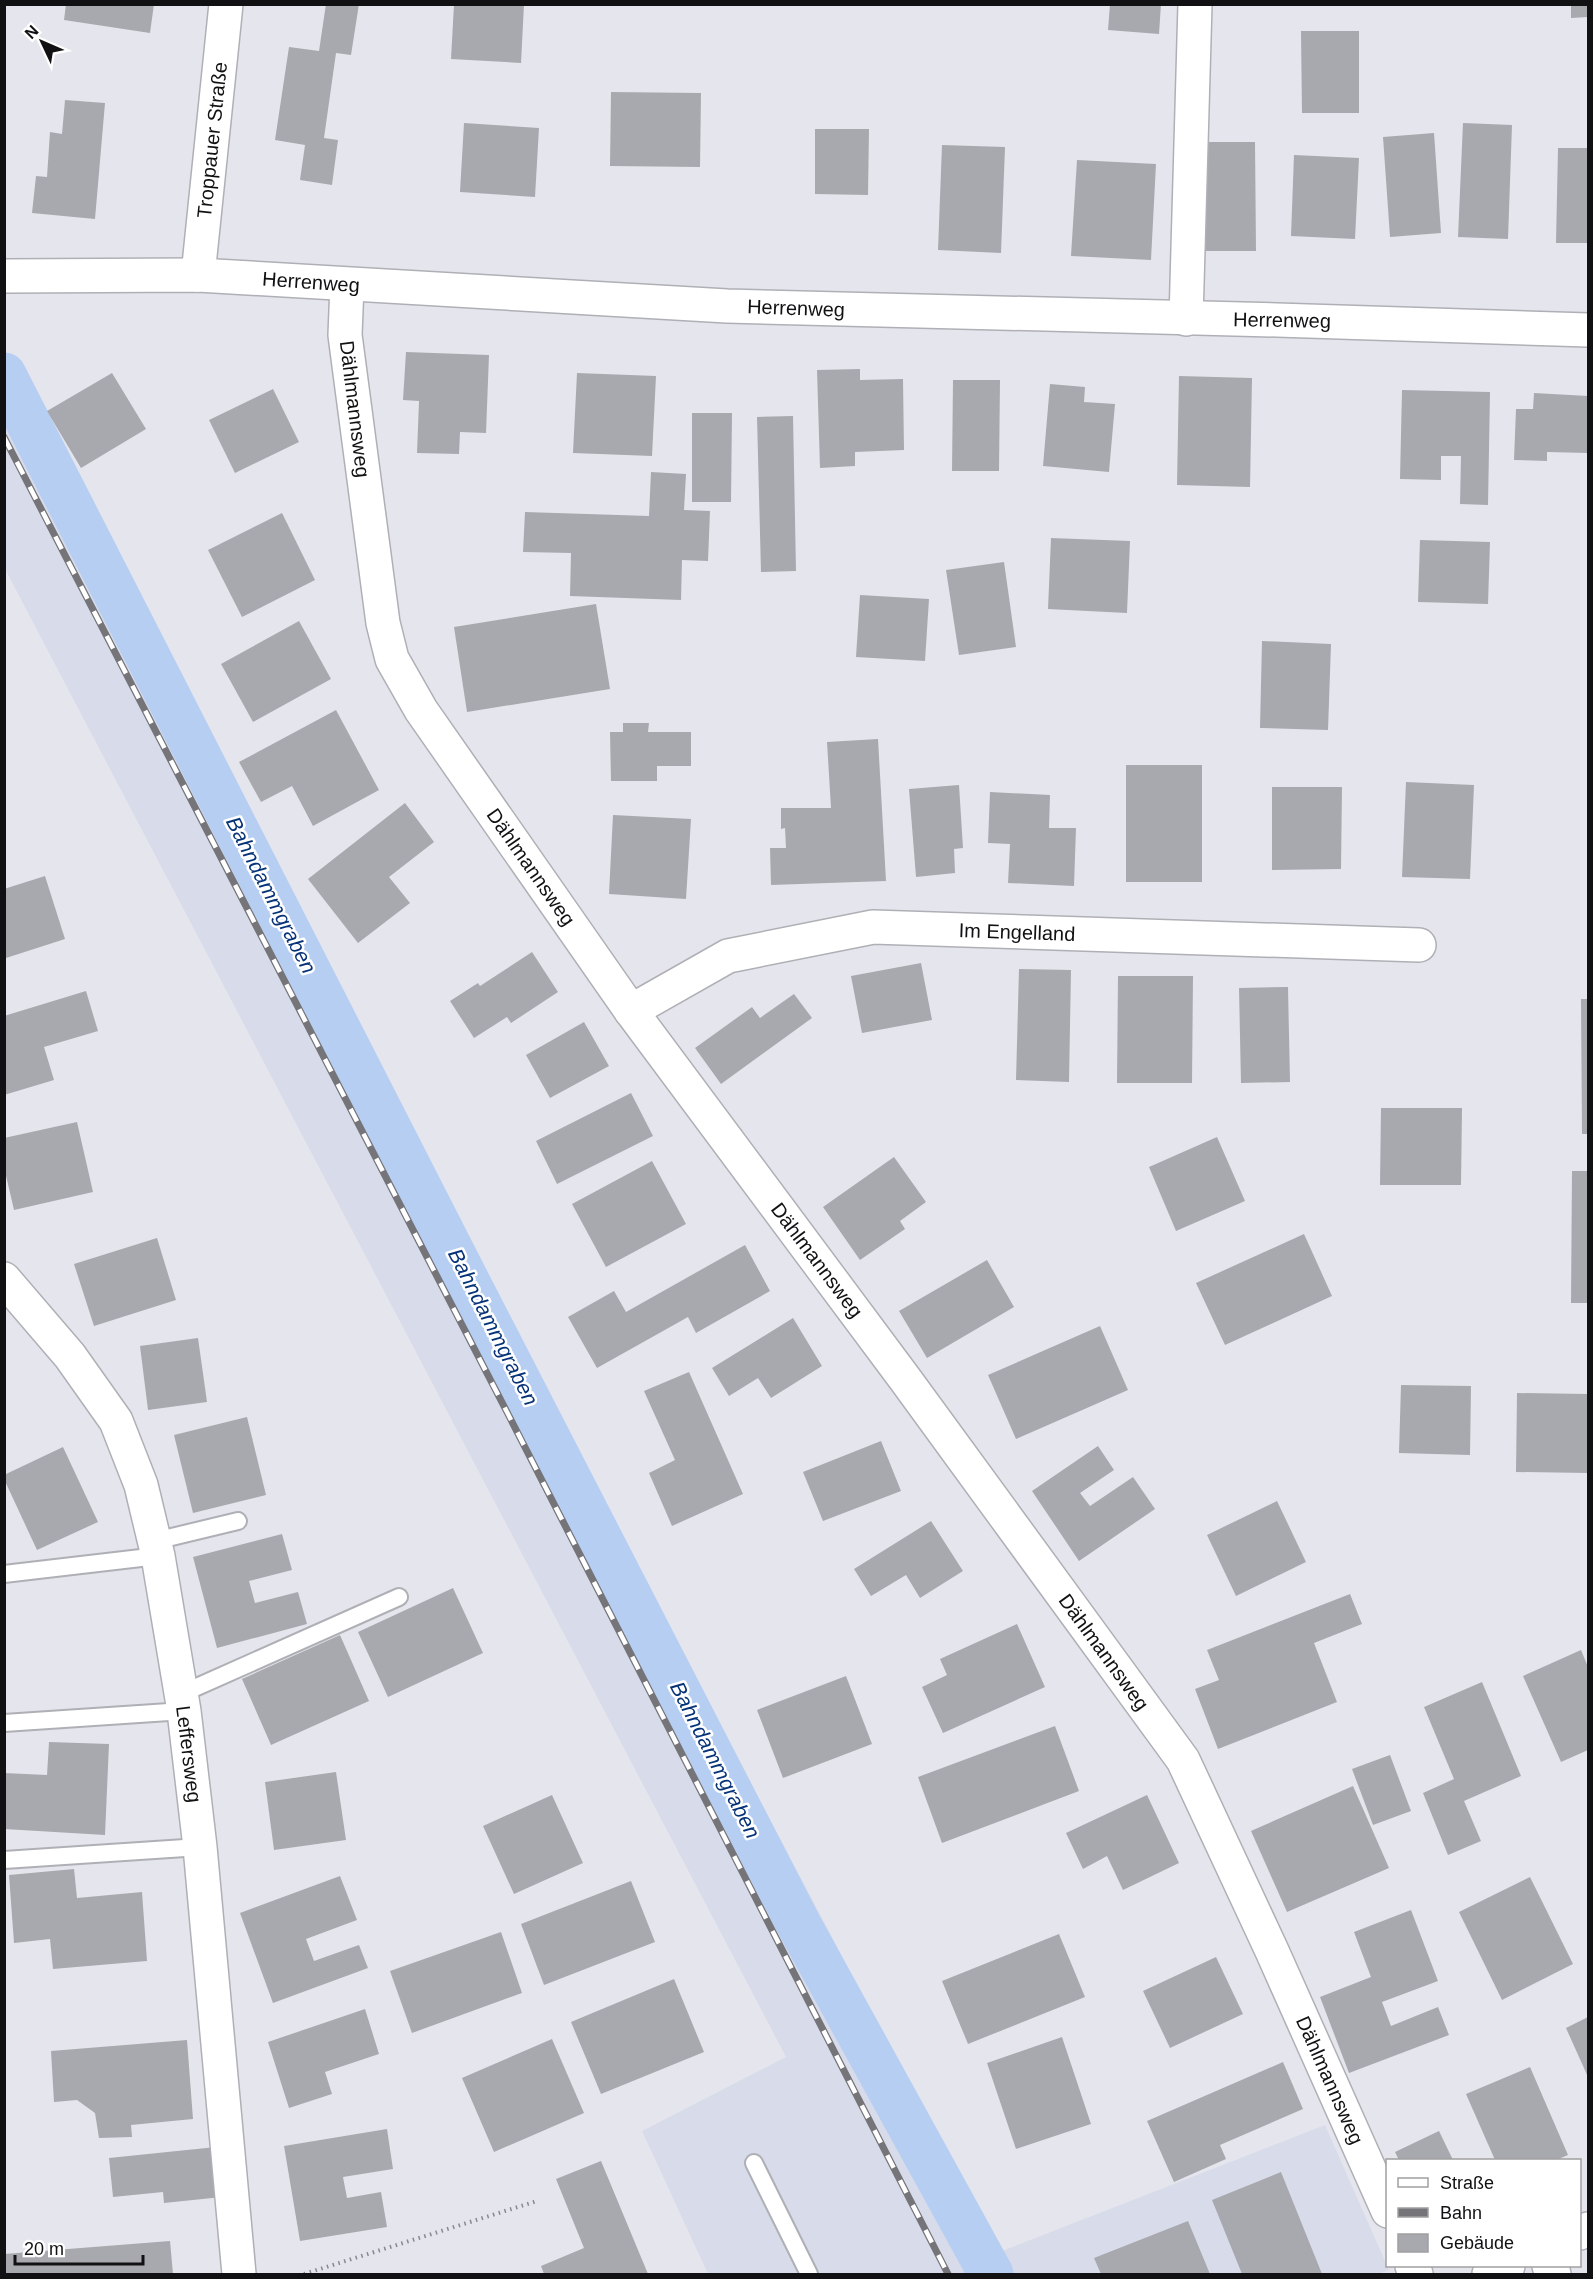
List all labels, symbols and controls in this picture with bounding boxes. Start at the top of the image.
north arrow [12,12,72,72]
text: N [21,22,42,42]
street label: Troppauer Straße [193,61,231,219]
street label: Herrenweg [261,268,361,296]
street label: Herrenweg [747,295,845,321]
street label: Herrenweg [1233,308,1331,332]
street label: Dählmannsweg [336,339,374,479]
street label: Dählmannsweg [482,804,580,930]
water label: Bahndammgraben [222,813,321,977]
street label: Im Engelland [958,919,1076,945]
street label: Dählmannsweg [767,1198,867,1322]
water label: Bahndammgraben [444,1245,543,1409]
street label: Dählmannsweg [1055,1590,1153,1714]
water label: Bahndammgraben [666,1678,765,1842]
street label: Leffersweg [172,1704,206,1804]
street label: Dählmannsweg [1292,2013,1368,2147]
legend [1386,2159,1581,2267]
text: Straße [1440,2173,1494,2193]
text: Bahn [1440,2203,1482,2223]
scale bar [15,2228,142,2266]
text: Gebäude [1440,2233,1514,2253]
text: 20 m [24,2239,64,2259]

